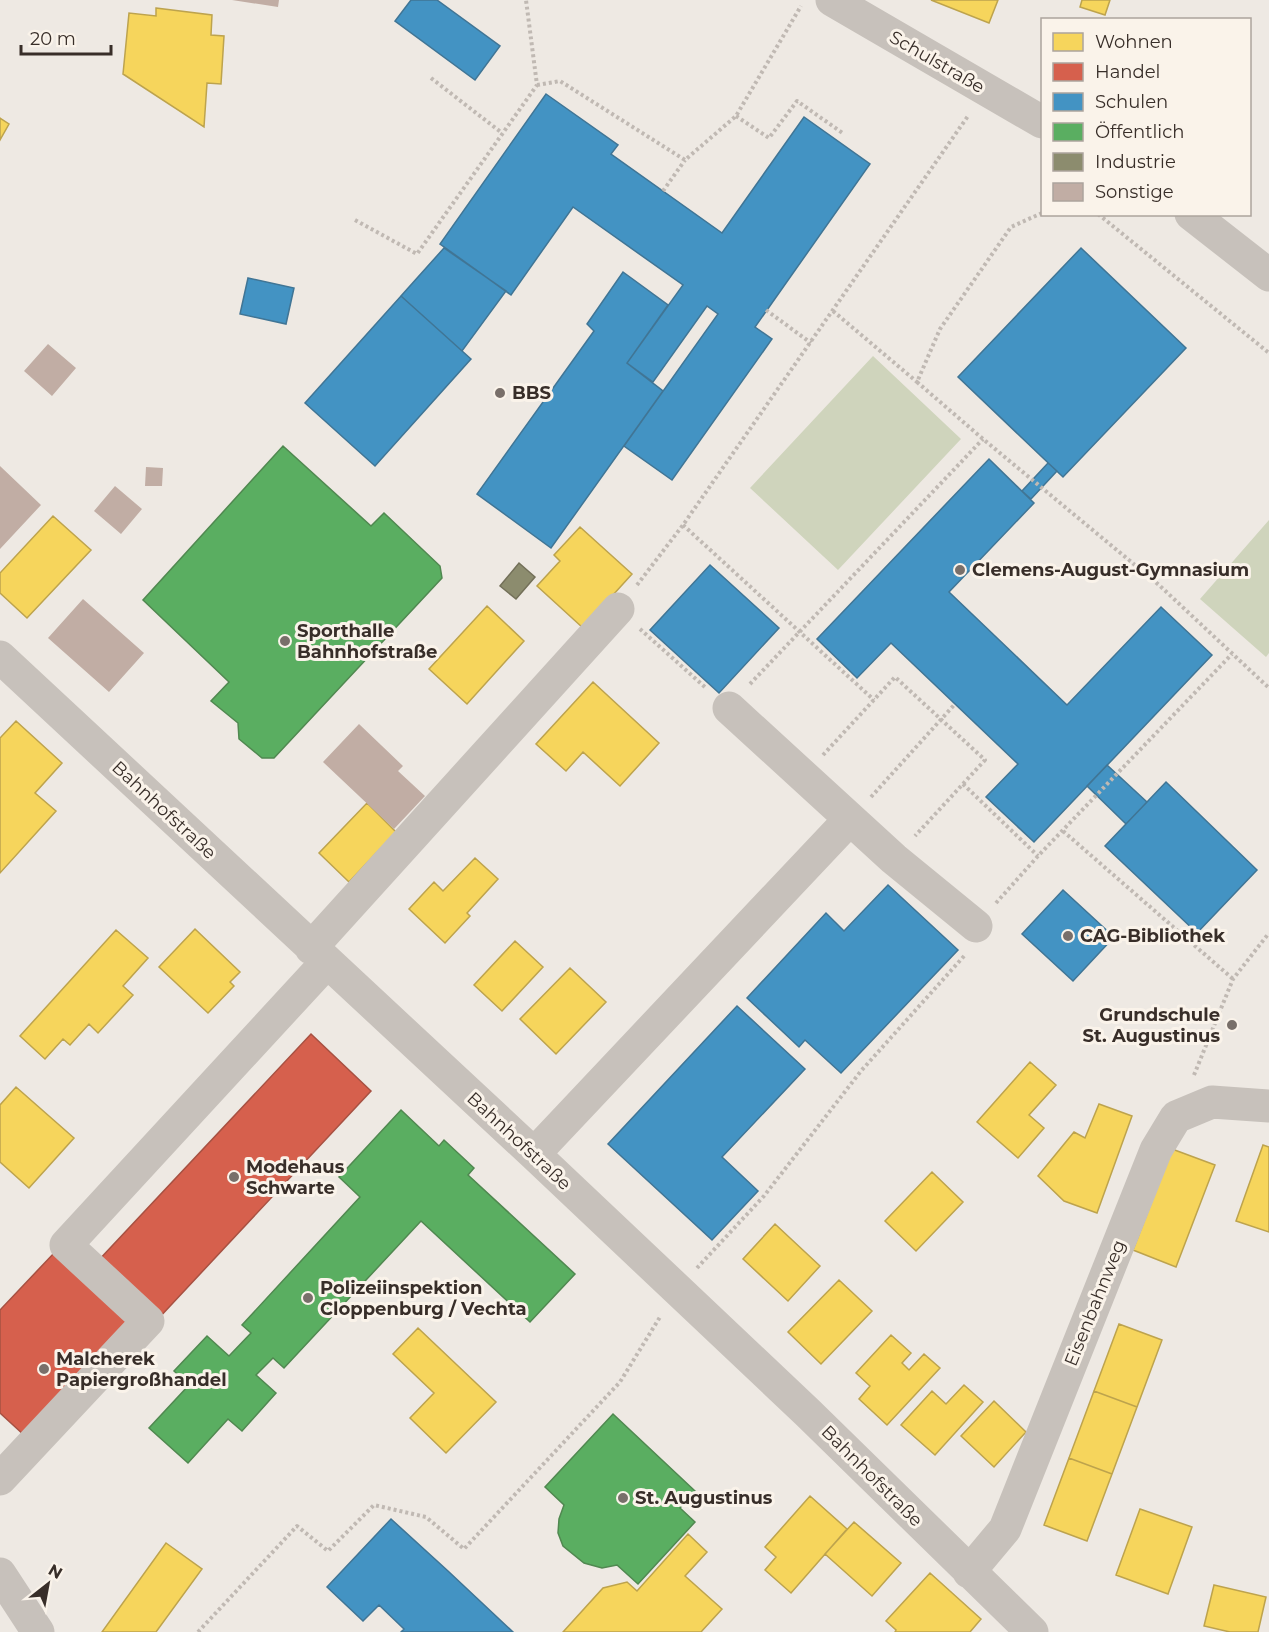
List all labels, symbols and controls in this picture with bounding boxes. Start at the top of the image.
scale bar [21,18,111,56]
legend [1041,18,1251,216]
street label: Schulstraße [885,26,989,98]
text: 20 m [30,28,76,50]
text: Wohnen [1095,31,1173,53]
text: Handel [1095,61,1160,83]
text: Schulen [1095,91,1168,113]
text: Öffentlich [1095,121,1184,143]
text: Industrie [1095,151,1176,173]
text: Sonstige [1095,181,1174,203]
place label: BBS [512,382,551,404]
marker: BBS [493,386,507,400]
place label: Clemens-August-Gymnasium [972,559,1249,581]
marker: Clemens-August-Gymnasium [953,563,967,577]
place label: Sporthalle Bahnhofstraße [297,620,437,663]
marker: Sporthalle Bahnhofstraße [278,634,292,648]
street label: Bahnhofstraße [107,756,221,864]
place label: CAG-Bibliothek [1080,925,1225,947]
marker: CAG-Bibliothek [1061,929,1075,943]
place label: Grundschule St. Augustinus [1083,1004,1220,1047]
marker: Grundschule St. Augustinus [1225,1018,1239,1032]
street label: Bahnhofstraße [462,1087,576,1195]
place label: Modehaus Schwarte [246,1156,345,1199]
marker: Modehaus Schwarte [227,1170,241,1184]
street label: Eisenbahnweg [1060,1237,1130,1369]
place label: Polizeiinspektion Cloppenburg / Vechta [320,1277,527,1320]
marker: Polizeiinspektion Cloppenburg / Vechta [301,1291,315,1305]
place label: Malcherek Papiergroßhandel [56,1348,227,1391]
marker: Malcherek Papiergroßhandel [37,1362,51,1376]
street label: Bahnhofstraße [817,1421,927,1531]
place label: St. Augustinus [635,1487,773,1509]
marker: St. Augustinus [616,1491,630,1505]
north arrow [18,1554,78,1614]
text: N [45,1560,66,1583]

